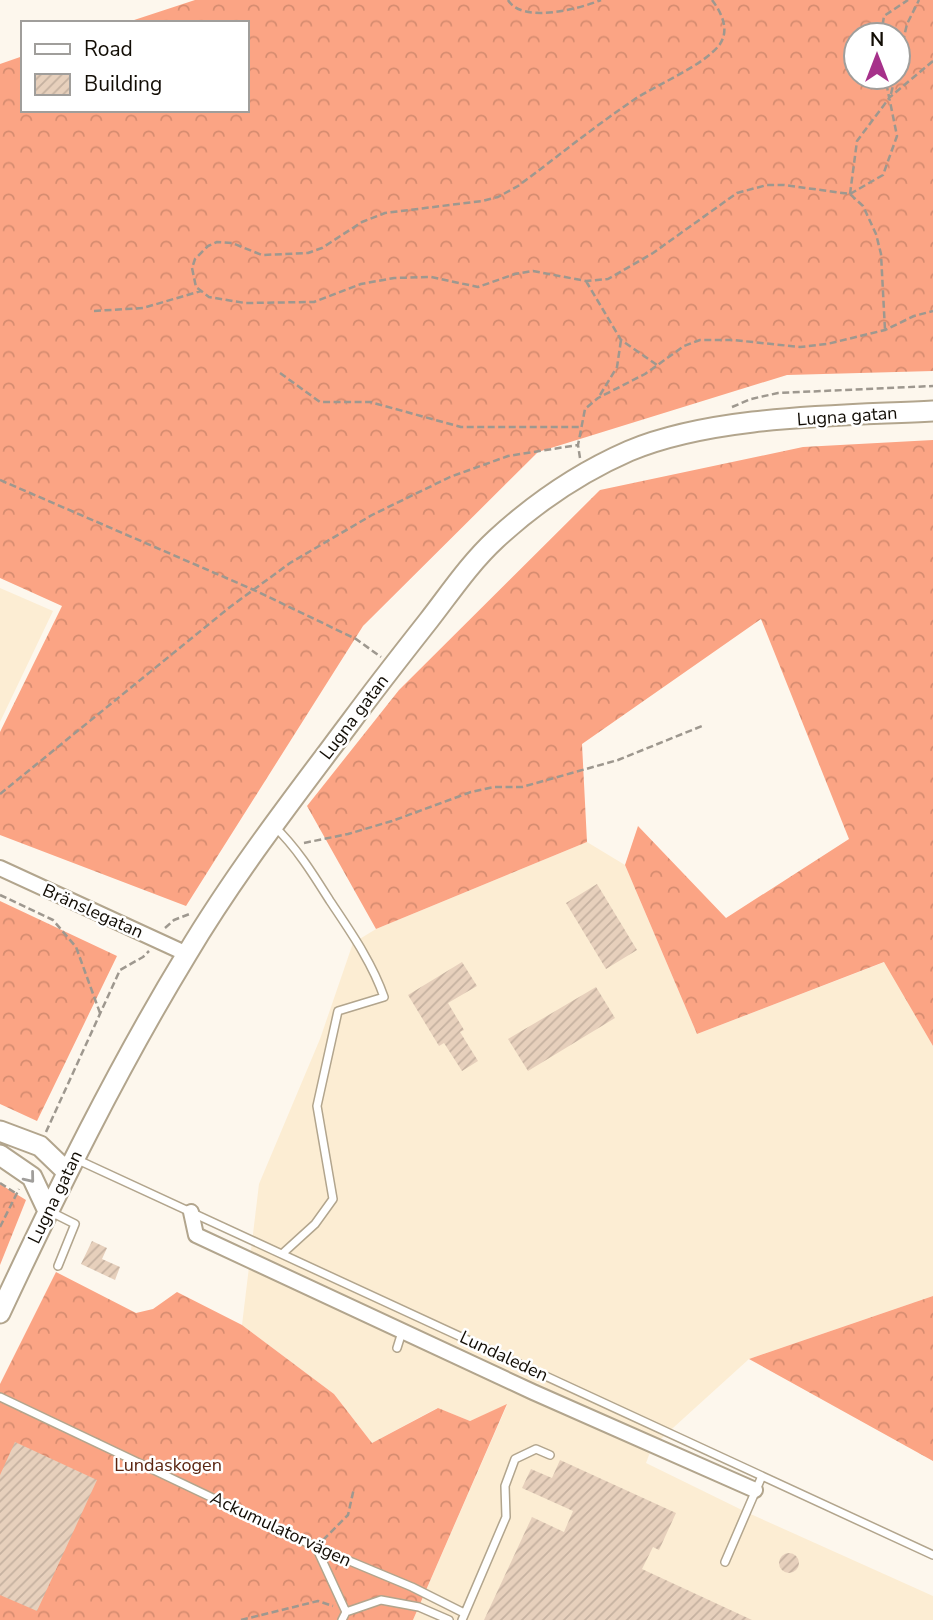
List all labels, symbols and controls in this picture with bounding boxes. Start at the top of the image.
legend [21,21,248,112]
north arrow [842,21,912,91]
text: N [870,27,884,53]
text: Road [84,35,133,63]
text: Building [84,70,162,98]
street label: Lugna gatan [796,401,898,431]
street label: Lugna gatan [314,670,394,764]
street label: Bränslegatan [39,878,147,944]
street label: Lugna gatan [22,1146,88,1248]
one-way arrow [21,1170,34,1183]
street label: Lundaleden [456,1325,552,1387]
park label: Lundaskogen [114,1453,222,1477]
street label: Ackumulatorvägen [207,1486,355,1572]

